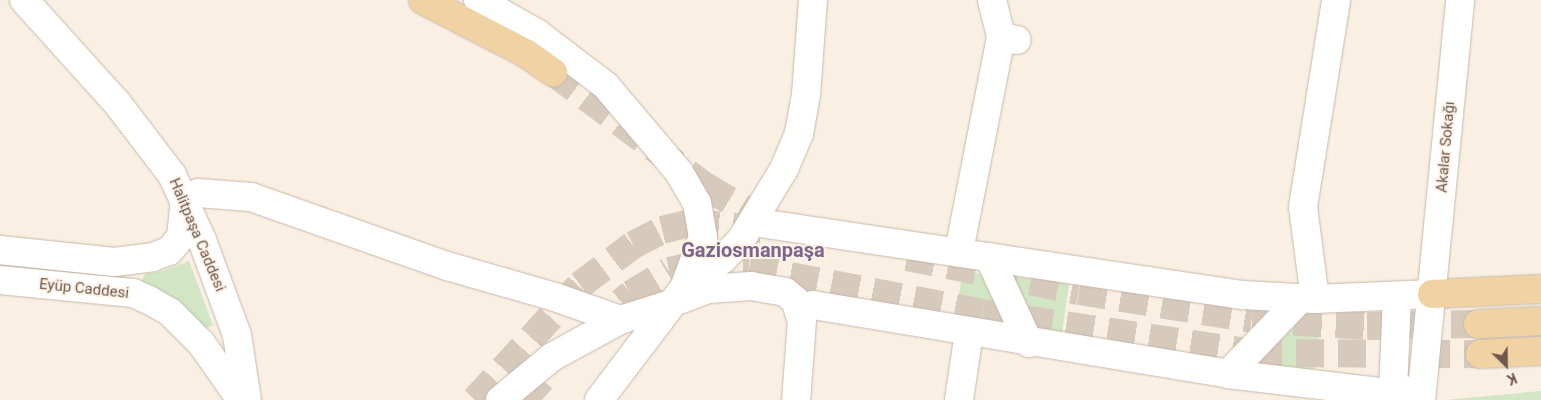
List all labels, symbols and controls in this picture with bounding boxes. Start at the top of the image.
street label: Akalar Sokağı [1433,101,1459,193]
street label: Halitpaşa Caddesi [165,176,229,294]
district label: Gaziosmanpaşa [681,238,825,262]
street label: Eyüp Caddesi [38,275,130,303]
north arrow [1481,340,1531,390]
text: K [1505,370,1519,388]

